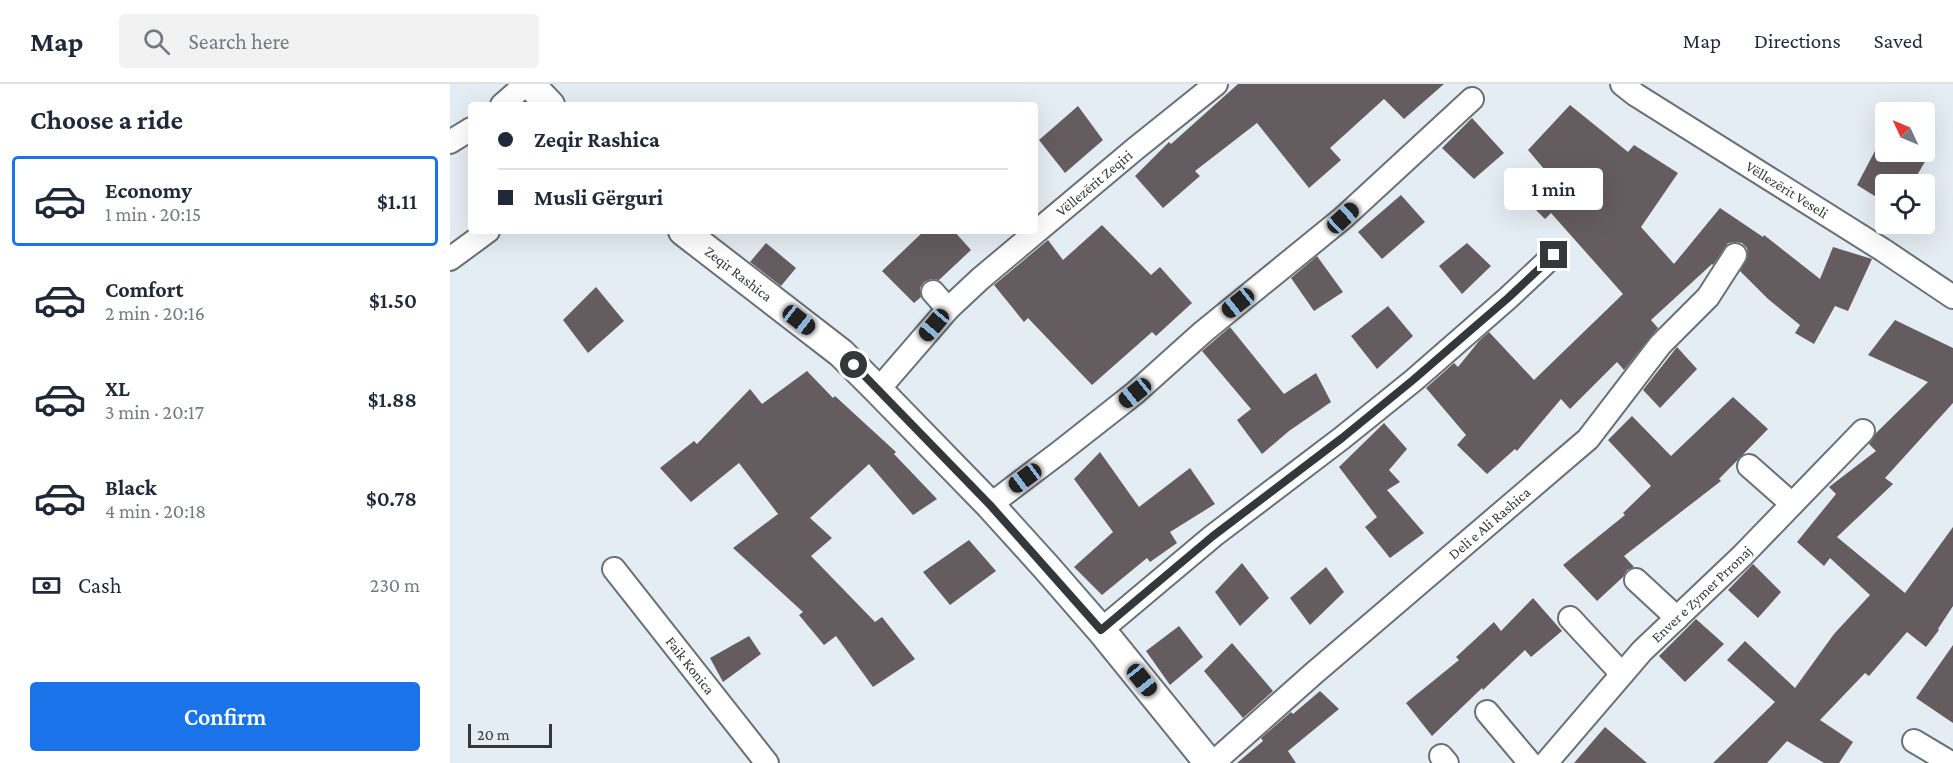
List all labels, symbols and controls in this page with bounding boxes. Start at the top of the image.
search box [119,14,539,68]
icon: search [140,25,173,58]
text: Map [30,26,83,57]
text: Search here [188,29,289,54]
text: Map [1683,29,1721,53]
text: Directions [1754,29,1841,53]
text: Saved [1874,29,1923,53]
north arrow [1875,102,1935,162]
map controls [1875,102,1935,234]
text: Choose a ride [30,105,183,135]
text: Zeqir Rashica [534,127,660,152]
street label: Vëllezërit Zeqiri [1053,147,1136,220]
street label: Vëllezërit Veseli [1743,158,1831,221]
callout: 1 min [1504,168,1604,210]
icon: car [33,174,87,228]
button: locate [1875,174,1935,234]
text: Economy [105,178,192,203]
text: 1 min [1531,178,1576,200]
text: Musli Gërguri [534,185,663,210]
text: $1.11 [377,189,417,214]
car [1324,199,1362,237]
text: 1 min · 20:15 [105,203,201,225]
route end [1540,241,1567,268]
street label: Zeqir Rashica [702,243,775,305]
icon: car [33,273,87,327]
text: Comfort [105,277,183,302]
car [1218,285,1258,321]
text: $1.50 [369,288,417,313]
text: 2 min · 20:16 [105,302,205,324]
car [779,302,819,338]
car [916,305,952,345]
route start [840,351,867,378]
icon: car [33,372,87,426]
car [1115,375,1155,411]
text: XL [105,376,130,401]
text: $1.88 [368,387,417,412]
text: 3 min · 20:17 [105,401,204,423]
car [1005,460,1045,496]
icon: car [33,471,87,525]
text: Black [105,475,157,500]
street label: Deli e Ali Rashica [1445,484,1534,562]
text: $0.78 [366,486,417,511]
text: 4 min · 20:18 [105,500,206,522]
street label: Enver e Zymer Prronaj [1648,543,1756,646]
icon: cash [30,569,63,602]
text: Cash [78,573,122,598]
text: 230 m [370,574,420,596]
street label: Faik Konica [663,634,718,698]
car [1124,660,1160,700]
button: Confirm [30,682,420,751]
scale bar [468,721,552,748]
text: 20 m [477,726,510,743]

